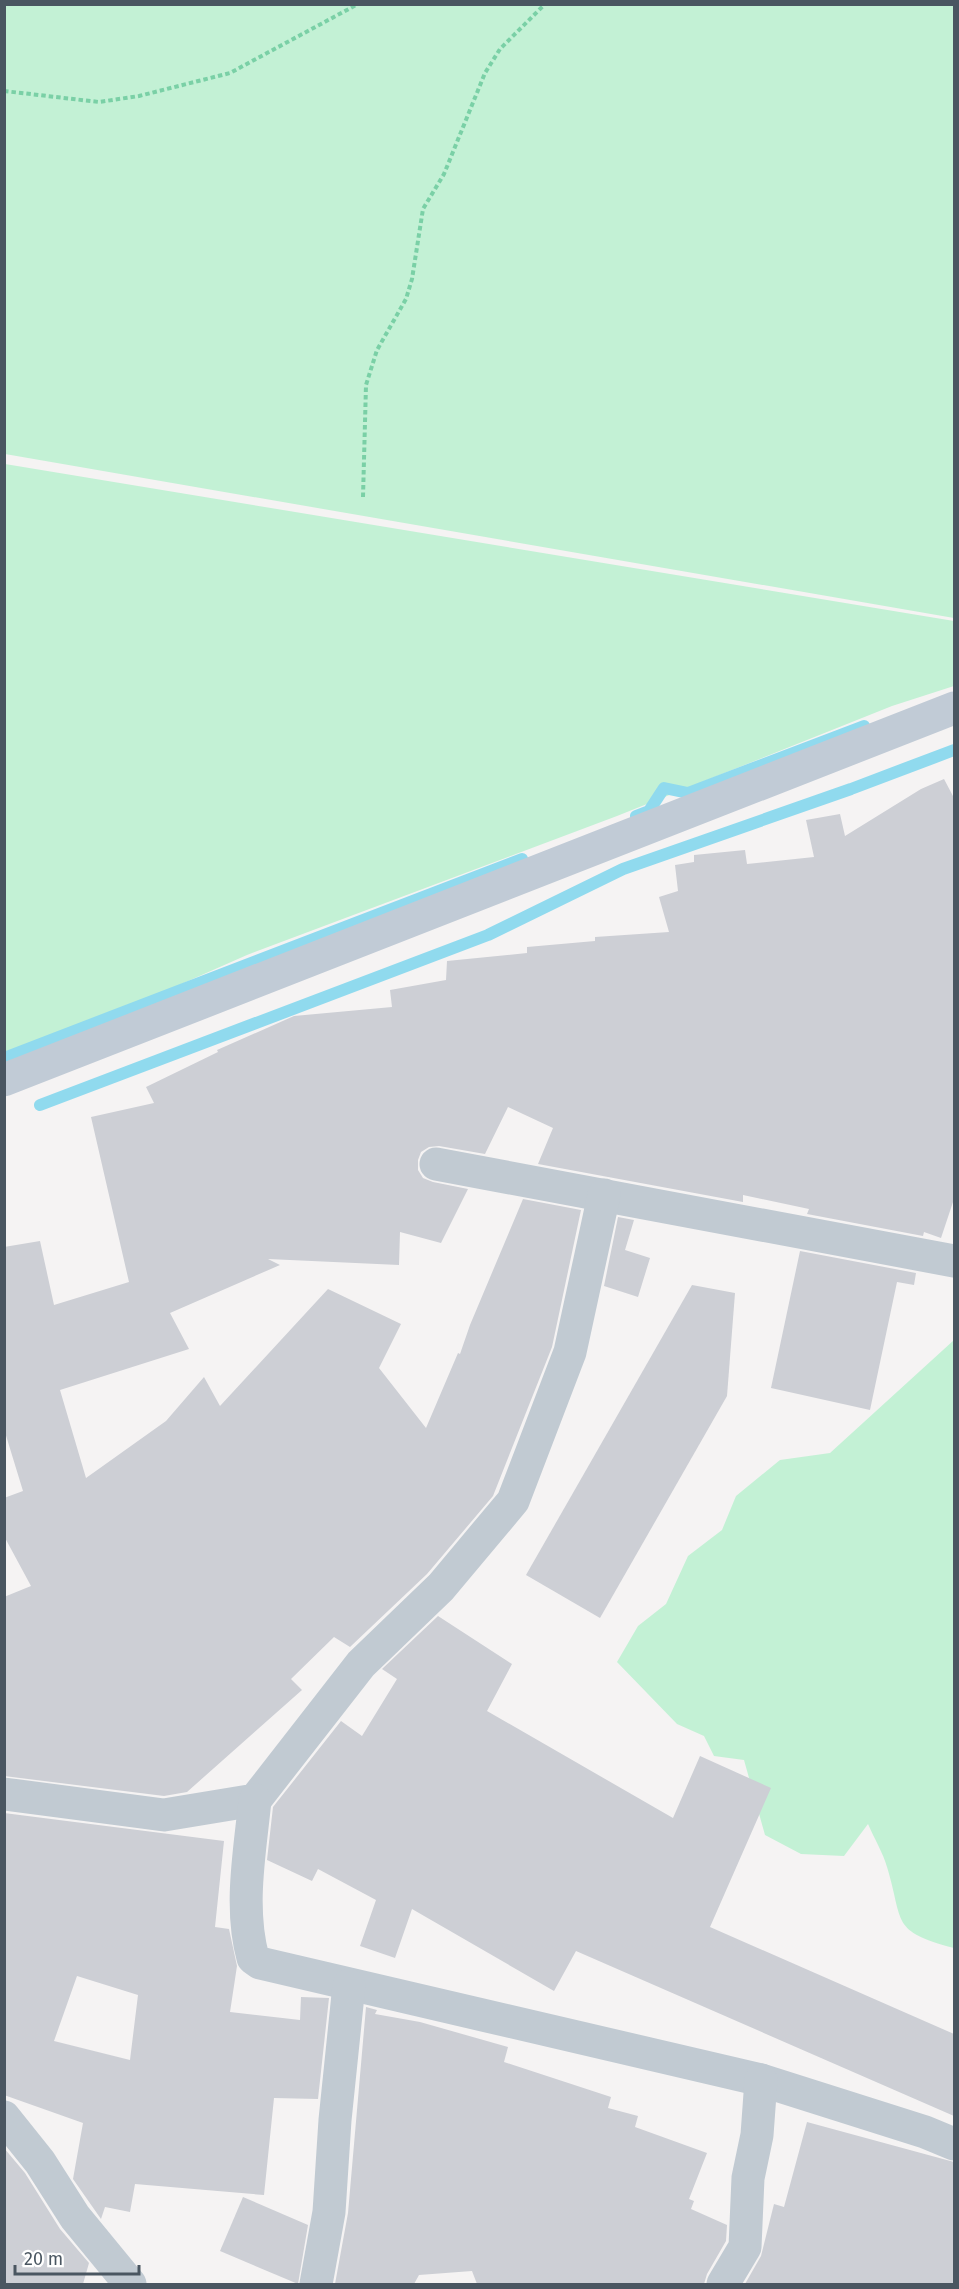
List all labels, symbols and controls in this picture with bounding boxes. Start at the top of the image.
scale bar [15,2238,140,2276]
text: 20 m [24,2248,63,2270]

